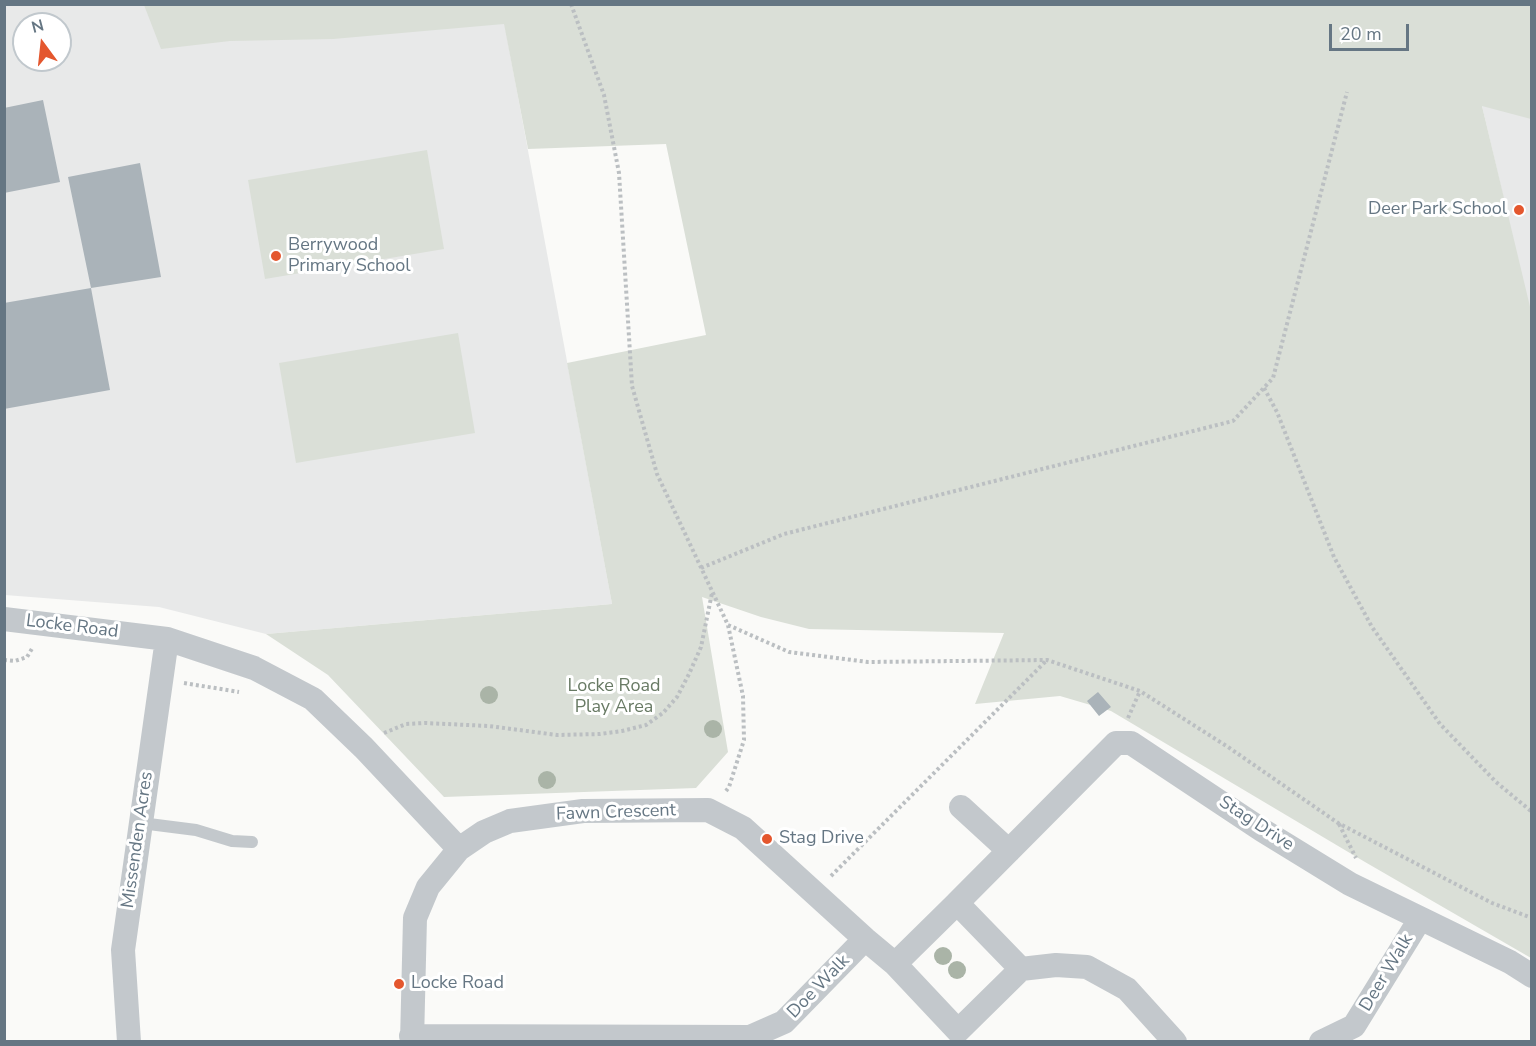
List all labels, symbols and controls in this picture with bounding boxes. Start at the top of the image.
north arrow [12,12,72,72]
scale bar [1332,12,1412,50]
text: N [29,14,46,39]
text: 20 m [1340,22,1382,46]
place label: Deer Park School [1368,199,1507,221]
marker: Deer Park School [1512,203,1526,217]
place label: Berrywood Primary School [288,235,411,278]
marker: Berrywood Primary School [269,249,283,263]
street label: Locke Road [25,611,119,643]
park label: Locke Road Play Area [568,676,660,718]
street label: Missenden Acres [118,770,158,910]
street label: Stag Drive [1215,792,1297,856]
street label: Fawn Crescent [556,800,676,826]
place label: Stag Drive [779,828,864,850]
marker: Stag Drive [760,832,774,846]
street label: Deer Walk [1356,930,1418,1016]
street label: Doe Walk [783,951,855,1023]
place label: Locke Road [411,973,504,995]
marker: Locke Road [392,977,406,991]

